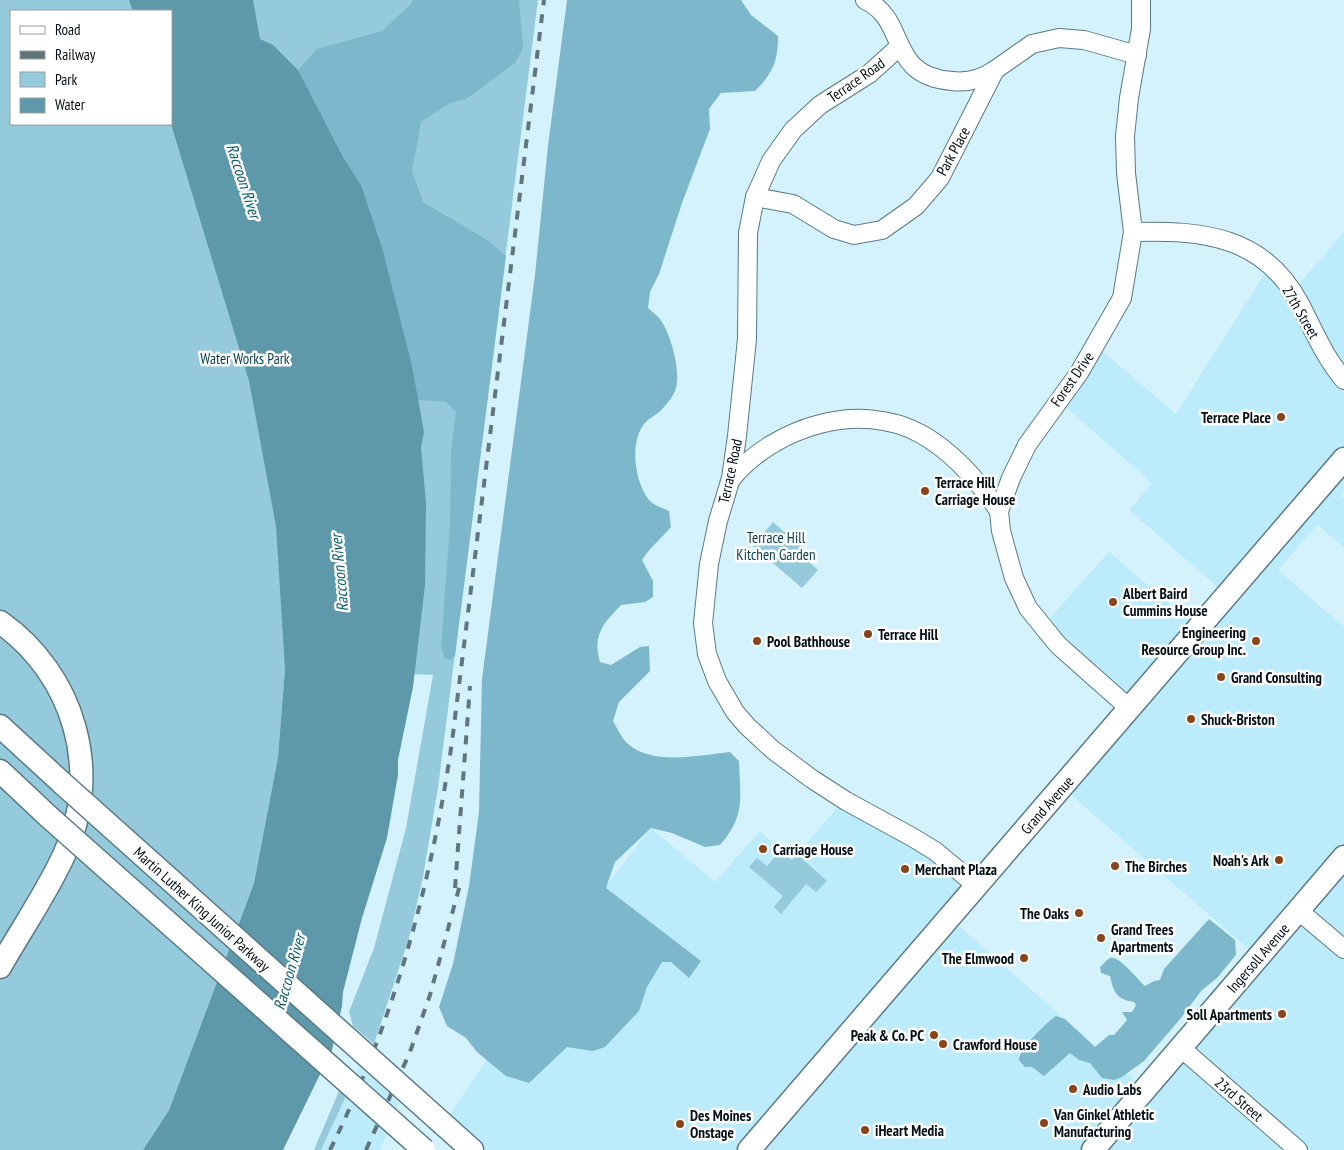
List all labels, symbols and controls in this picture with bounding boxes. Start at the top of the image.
legend [10,10,172,125]
text: Road [55,20,81,39]
text: Railway [55,45,96,64]
street label: Terrace Road [824,53,888,107]
text: Park [55,70,77,89]
text: Water [55,95,86,114]
street label: Park Place [932,123,974,179]
water label: Raccoon River [223,141,266,223]
street label: 27th Street [1278,282,1324,342]
street label: Forest Drive [1046,348,1098,410]
park label: Water Works Park [200,349,290,368]
place label: Terrace Place [1201,408,1271,427]
marker: Terrace Place [1275,411,1287,423]
street label: Terrace Road [714,437,746,505]
place label: Terrace Hill Carriage House [935,473,1015,509]
marker: Terrace Hill Carriage House [919,485,931,497]
park label: Terrace Hill Kitchen Garden [736,528,816,564]
water label: Raccoon River [325,531,352,612]
place label: Albert Baird Cummins House [1122,584,1208,620]
marker: Albert Baird Cummins House [1107,596,1119,608]
place label: Engineering Resource Group Inc. [1141,623,1246,659]
place label: Terrace Hill [878,625,939,644]
marker: Terrace Hill [862,628,874,640]
place label: Pool Bathhouse [767,632,850,651]
marker: Pool Bathhouse [751,635,763,647]
marker: Engineering Resource Group Inc. [1250,635,1262,647]
place label: Grand Consulting [1231,668,1322,687]
marker: Grand Consulting [1215,671,1227,683]
place label: Shuck-Briston [1201,710,1275,729]
marker: Shuck-Briston [1185,713,1197,725]
street label: Grand Avenue [1016,772,1078,838]
place label: Carriage House [773,840,853,859]
street label: Martin Luther King Junior Parkway [130,843,275,976]
marker: Carriage House [757,843,769,855]
place label: Noah's Ark [1213,851,1270,870]
marker: Noah's Ark [1273,854,1285,866]
place label: The Birches [1125,857,1187,876]
place label: Merchant Plaza [915,860,997,879]
marker: The Birches [1109,860,1121,872]
marker: Merchant Plaza [899,863,911,875]
place label: The Oaks [1020,904,1069,923]
marker: The Oaks [1073,907,1085,919]
street label: Ingersoll Avenue [1223,919,1293,997]
place label: Grand Trees Apartments [1110,920,1173,956]
water label: Raccoon River [269,929,310,1012]
marker: Grand Trees Apartments [1095,932,1107,944]
place label: The Elmwood [942,949,1014,968]
marker: The Elmwood [1018,952,1030,964]
place label: Soll Apartments [1187,1005,1272,1024]
marker: Soll Apartments [1276,1008,1288,1020]
place label: Peak & Co. PC [851,1026,924,1045]
marker: Peak & Co. PC [928,1029,940,1041]
place label: Crawford House [953,1035,1037,1054]
marker: Crawford House [937,1038,949,1050]
street label: 23rd Street [1211,1073,1267,1125]
place label: Audio Labs [1082,1080,1141,1099]
marker: Audio Labs [1067,1083,1079,1095]
place label: Van Ginkel Athletic Manufacturing [1053,1105,1155,1141]
place label: Des Moines Onstage [690,1106,751,1142]
marker: Van Ginkel Athletic Manufacturing [1038,1117,1050,1129]
marker: Des Moines Onstage [674,1118,686,1130]
place label: iHeart Media [875,1121,944,1140]
marker: iHeart Media [859,1124,871,1136]

